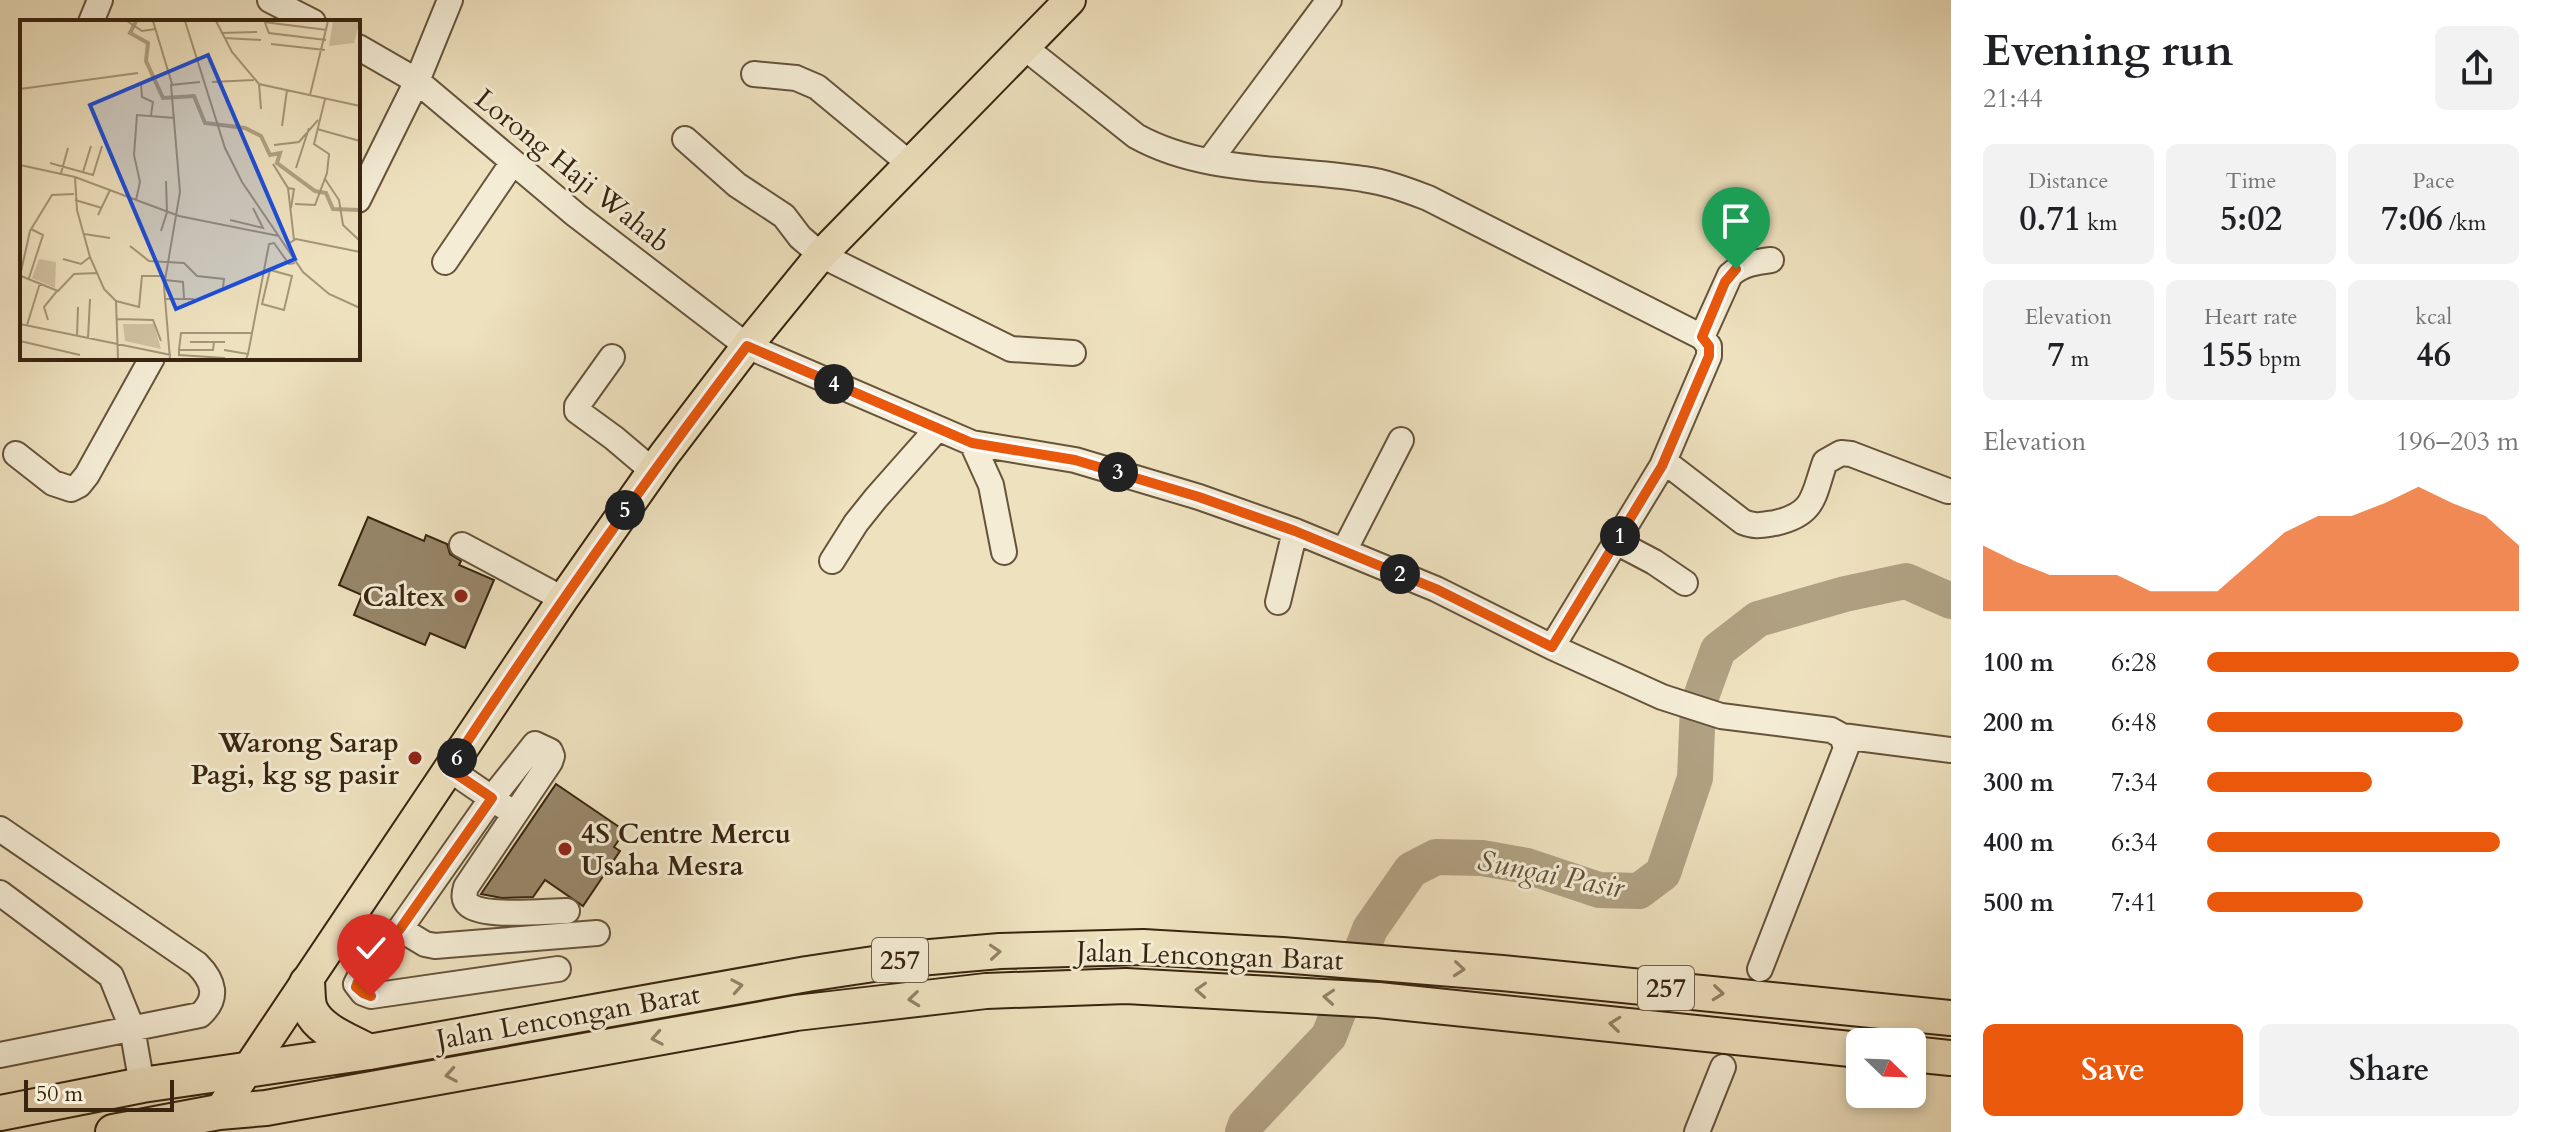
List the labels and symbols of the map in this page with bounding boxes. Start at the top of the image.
inset map [20,20,360,360]
street label: Lorong Haji Wahab [467,80,678,261]
pin [1702,187,1770,269]
pin: 4 [814,364,854,404]
pin: 3 [1098,452,1138,492]
pin: 5 [605,490,645,530]
pin: 1 [1600,516,1640,556]
pin: 2 [1380,554,1420,594]
place label: Caltex [363,578,445,616]
marker: Caltex [452,587,470,605]
place label: Warong Sarap Pagi, kg sg pasir [191,724,400,794]
pin: 6 [437,738,477,778]
marker: Warong Sarap Pagi, kg sg pasir [406,749,424,767]
place label: 4S Centre Mercu Usaha Mesra [581,815,791,885]
marker: 4S Centre Mercu Usaha Mesra [556,840,574,858]
water label: Sungai Pasir [1474,840,1629,909]
pin [337,914,405,996]
street label: Jalan Lencongan Barat [1072,932,1344,980]
road number: 257 [872,938,928,982]
one-way arrow [989,944,1002,961]
one-way arrow [1453,960,1466,977]
road number: 257 [1638,966,1694,1010]
street label: Jalan Lencongan Barat [429,975,703,1060]
one-way arrow [731,979,744,996]
one-way arrow [1194,981,1207,998]
one-way arrow [1712,985,1725,1002]
one-way arrow [1322,989,1335,1006]
one-way arrow [907,990,920,1007]
one-way arrow [1608,1015,1621,1032]
one-way arrow [650,1028,664,1045]
north arrow [1846,1028,1926,1108]
one-way arrow [445,1065,458,1082]
scale bar [24,1076,174,1112]

